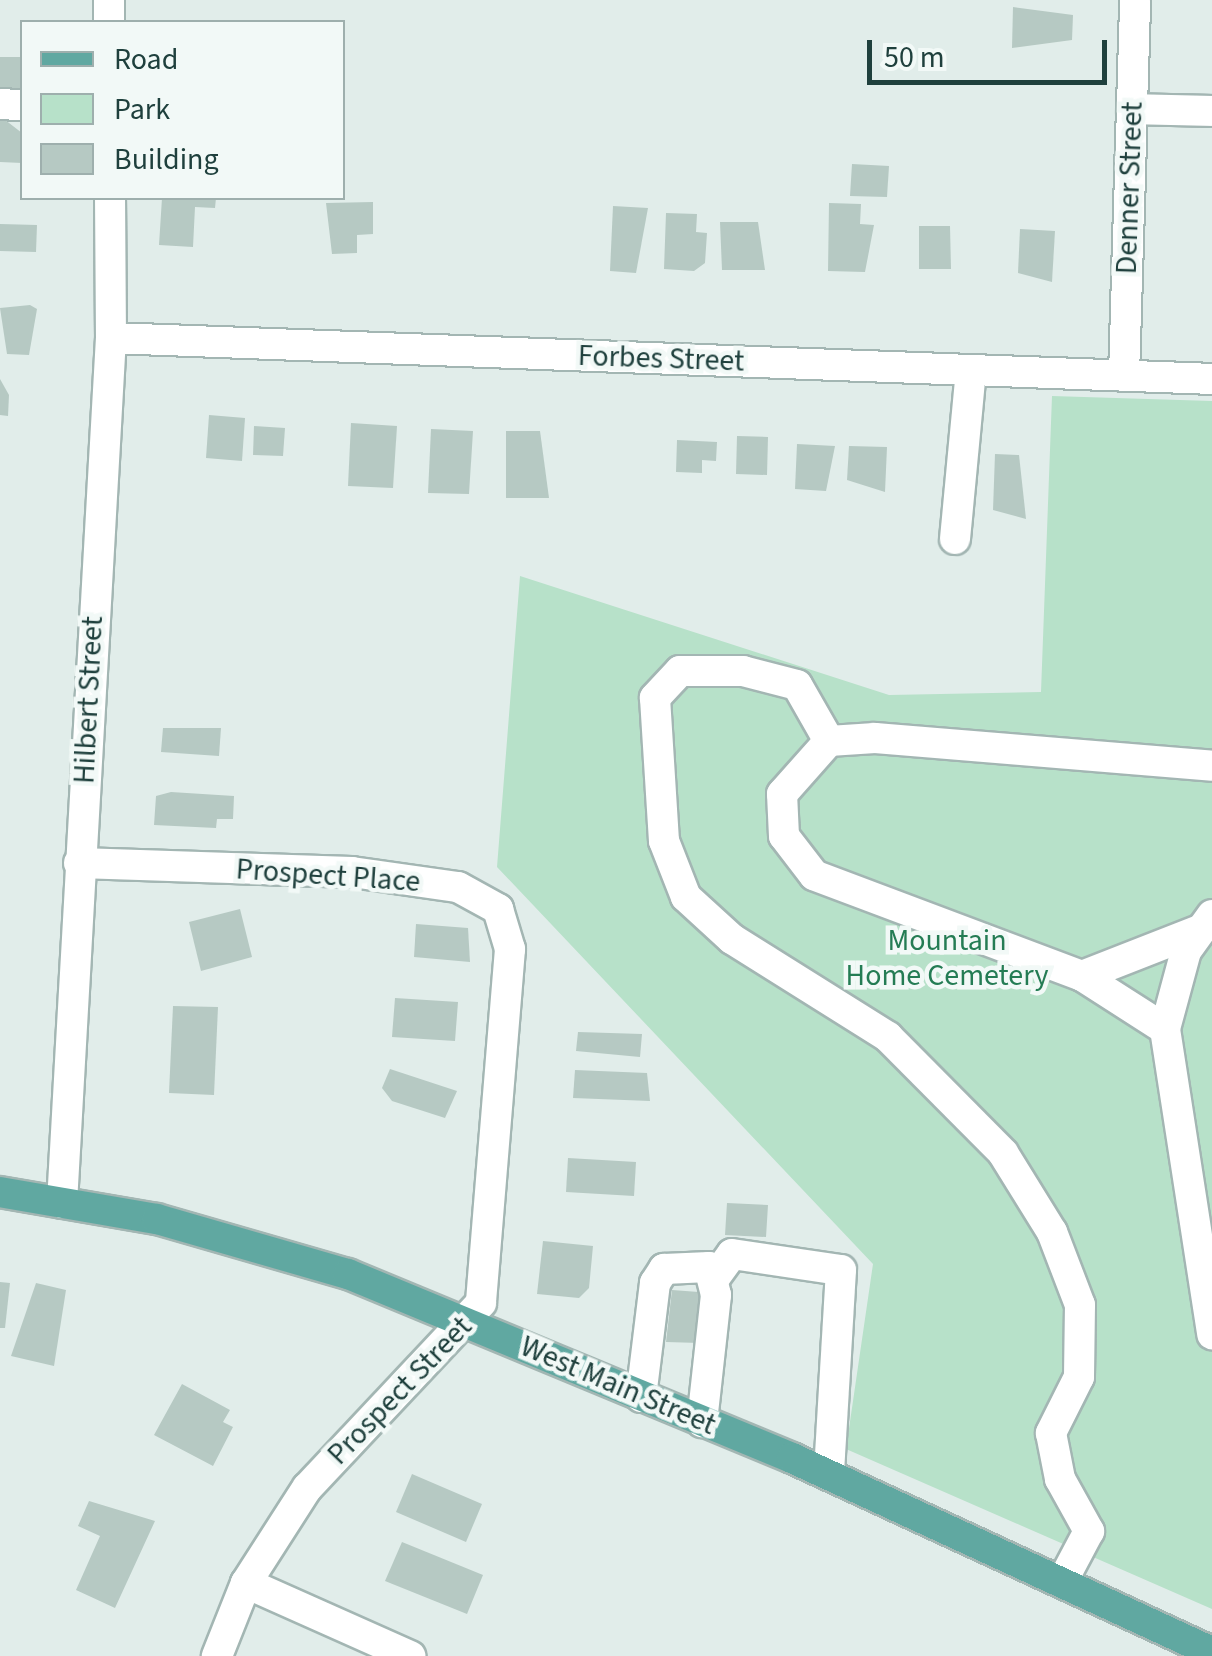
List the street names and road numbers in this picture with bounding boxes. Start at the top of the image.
street label: Denner Street [1109,101,1151,275]
street label: Forbes Street [577,338,745,380]
street label: Hilbert Street [67,615,111,785]
street label: Prospect Place [235,852,421,900]
street label: Prospect Street [320,1309,480,1473]
street label: West Main Street [515,1329,721,1443]

